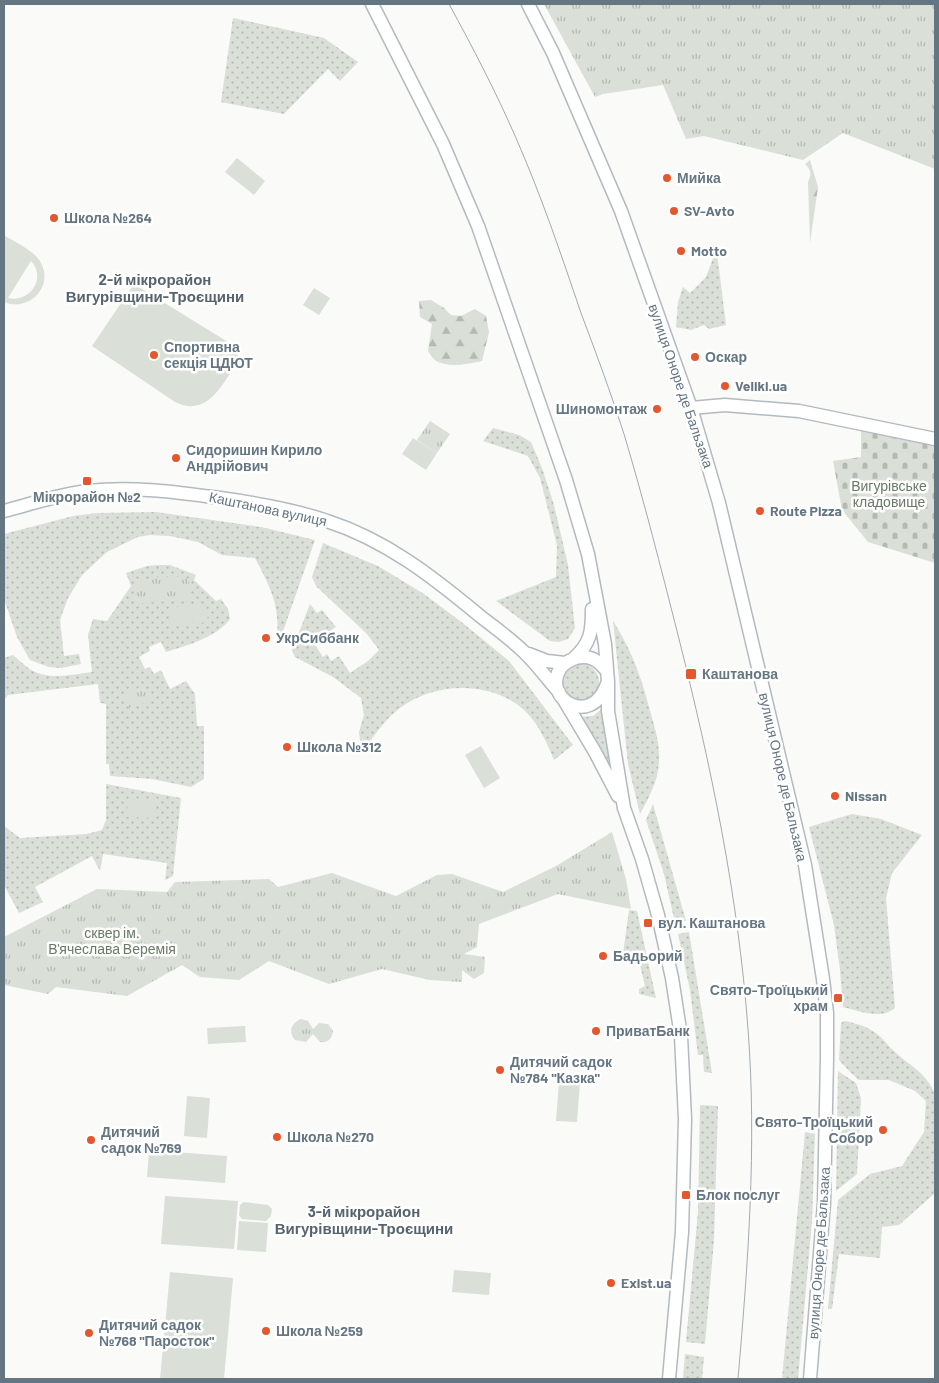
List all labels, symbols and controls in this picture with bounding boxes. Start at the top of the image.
place label: Мийка [677,169,721,186]
marker: Мийка [661,172,673,184]
place label: SV-Avto [684,202,735,219]
marker: SV-Avto [668,205,680,217]
place label: Школа №264 [64,209,152,226]
marker: Школа №264 [48,212,60,224]
place label: Motto [691,242,727,259]
marker: Motto [675,245,687,257]
district label: 2-й мікрорайон Вигурівщини-Троєщини [66,270,244,305]
street label: вулиця Оноре де Бальзака [645,301,718,470]
place label: Спортивна секція ЦДЮТ [164,338,253,371]
place label: Оскар [705,348,747,365]
marker: Спортивна секція ЦДЮТ [148,349,160,361]
marker: Оскар [689,351,701,363]
place label: Veliki.ua [735,377,787,394]
marker: Veliki.ua [719,380,731,392]
place label: Шиномонтаж [556,400,648,417]
marker: Шиномонтаж [651,403,663,415]
place label: Сидоришин Кирило Андрійович [186,441,322,474]
marker: Сидоришин Кирило Андрійович [170,452,182,464]
marker: Мікрорайон №2 [81,475,93,487]
park label: Вигурівське кладовище [851,477,927,510]
place label: Мікрорайон №2 [33,488,141,505]
street label: Каштанова вулиця [208,488,329,529]
place label: Route Pizza [770,502,842,519]
marker: Route Pizza [754,505,766,517]
place label: УкрСиббанк [276,629,360,646]
marker: УкрСиббанк [260,632,272,644]
place label: Каштанова [702,665,778,682]
marker: Каштанова [684,667,698,681]
street label: вулиця Оноре де Бальзака [756,691,811,863]
place label: Школа №312 [297,738,382,755]
marker: Школа №312 [281,741,293,753]
place label: Nissan [845,787,887,804]
marker: Nissan [829,790,841,802]
place label: вул. Каштанова [658,914,766,931]
marker: вул. Каштанова [642,917,654,929]
park label: сквер ім. В'ячеслава Веремія [48,924,176,957]
place label: Бадьорий [613,947,683,964]
marker: Бадьорий [597,950,609,962]
place label: Свято-Троїцький храм [710,981,828,1014]
marker: Свято-Троїцький храм [832,992,844,1004]
place label: ПриватБанк [606,1022,691,1039]
marker: ПриватБанк [590,1025,602,1037]
place label: Дитячий садок №784 "Казка" [510,1053,613,1086]
marker: Дитячий садок №784 "Казка" [494,1064,506,1076]
place label: Свято-Троїцький Собор [755,1113,873,1146]
place label: Дитячий садок №769 [101,1123,182,1156]
marker: Свято-Троїцький Собор [877,1124,889,1136]
place label: Школа №270 [287,1128,374,1145]
marker: Школа №270 [271,1131,283,1143]
marker: Дитячий садок №769 [85,1134,97,1146]
street label: вулиця Оноре де Бальзака [804,1166,833,1340]
place label: Блок послуг [696,1186,780,1203]
marker: Блок послуг [680,1189,692,1201]
district label: 3-й мікрорайон Вигурівщини-Троєщини [275,1202,453,1237]
place label: Exist.ua [621,1274,671,1291]
marker: Exist.ua [605,1277,617,1289]
place label: Дитячий садок №768 "Паросток" [99,1316,214,1349]
place label: Школа №259 [276,1322,363,1339]
marker: Школа №259 [260,1325,272,1337]
marker: Дитячий садок №768 "Паросток" [83,1327,95,1339]

